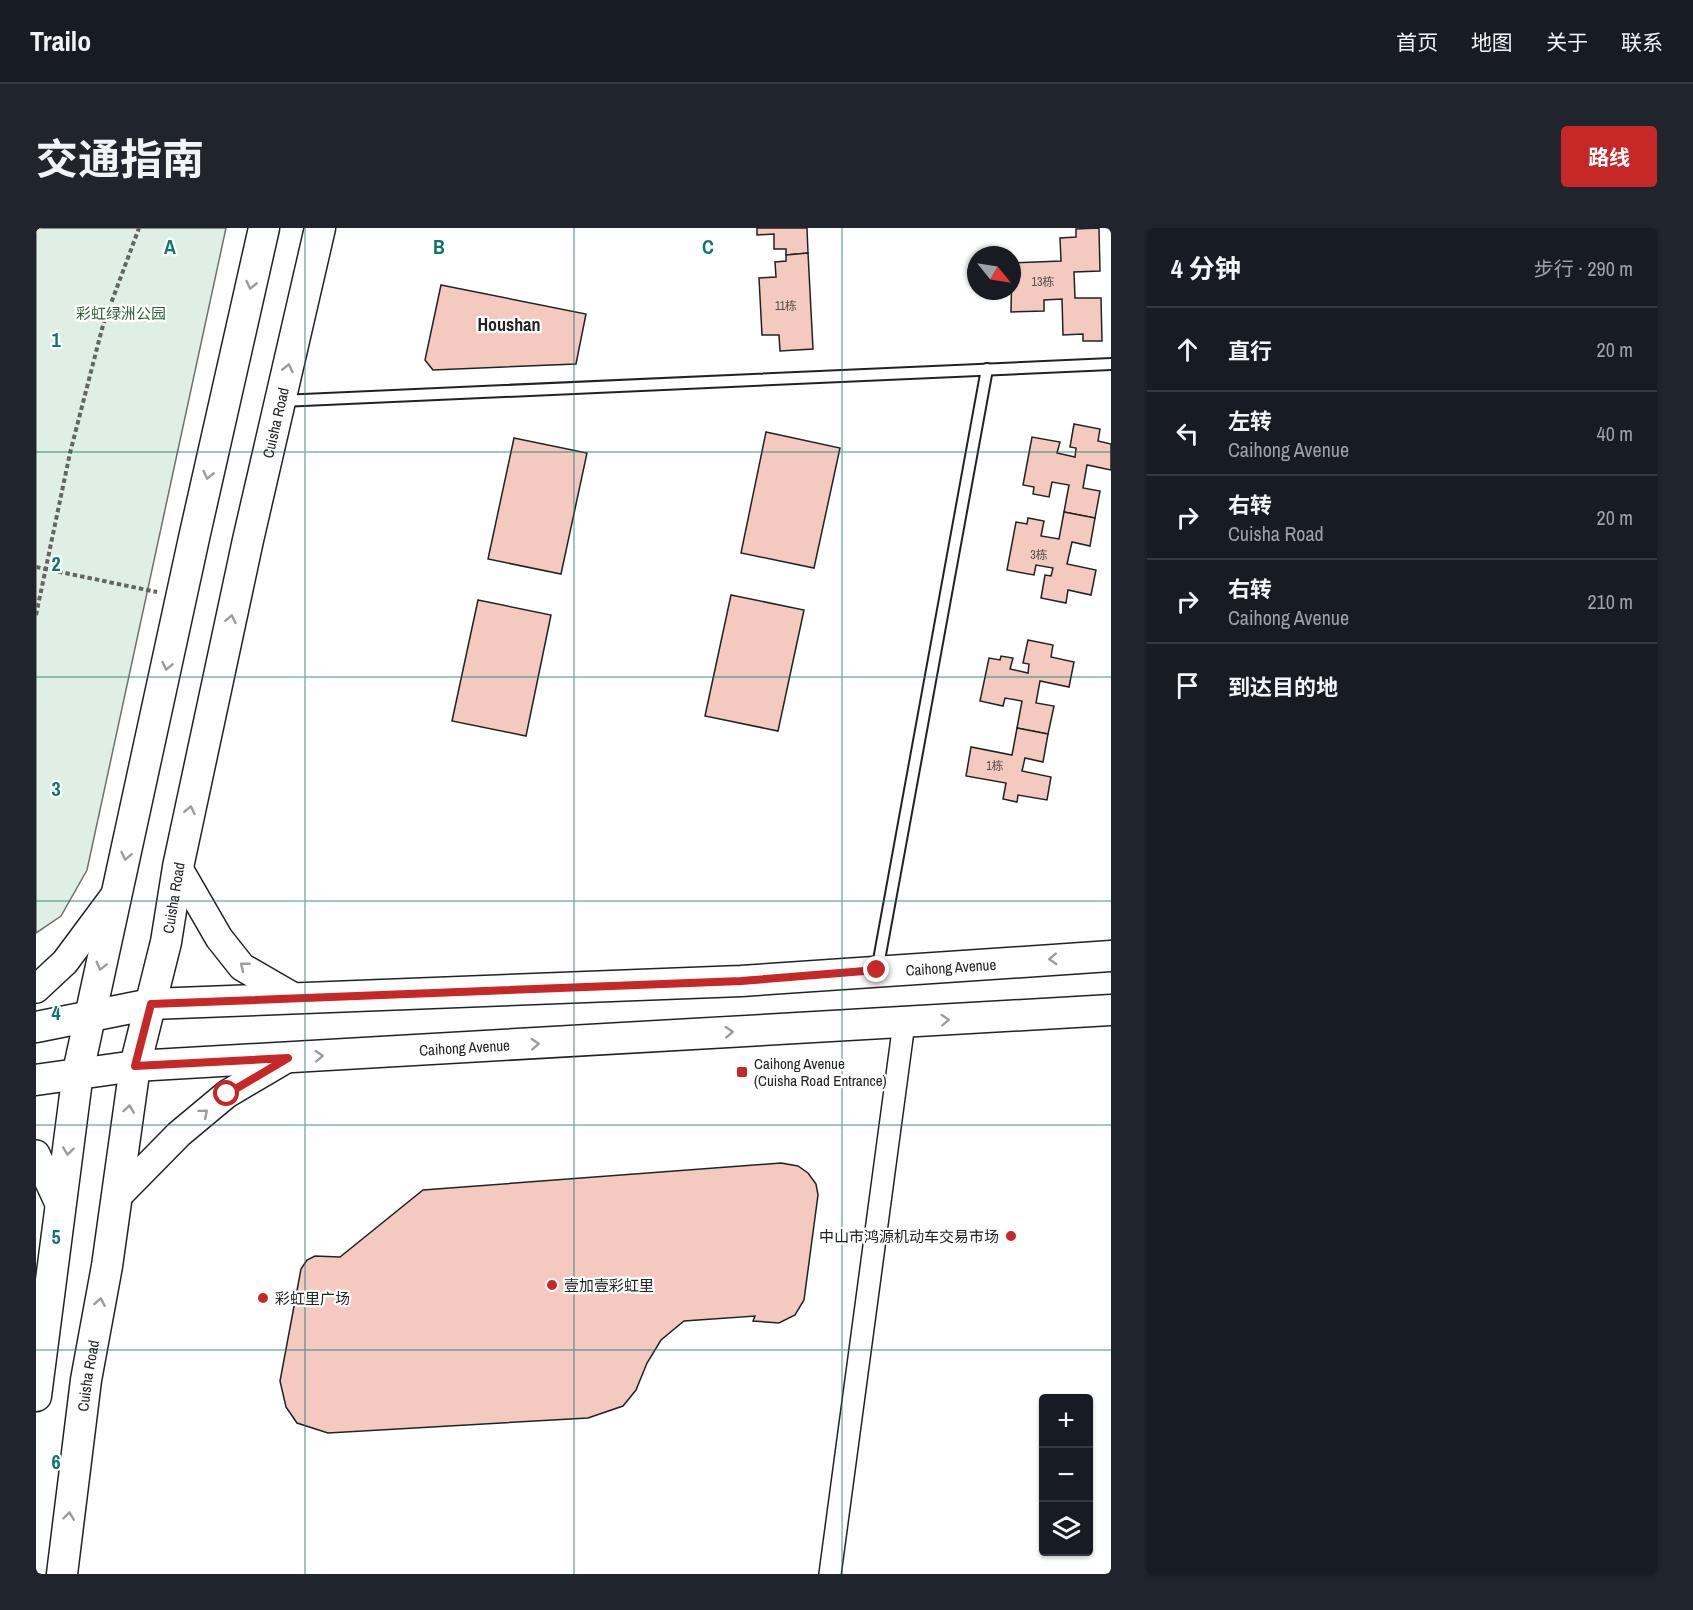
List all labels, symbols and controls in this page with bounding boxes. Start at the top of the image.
text: Trailo [30,22,91,60]
text: 首页 [1396,28,1438,57]
text: 地图 [1471,28,1513,57]
text: 关于 [1546,28,1588,57]
text: 联系 [1621,28,1663,57]
button: 路线 [1561,126,1657,187]
text: 交通指南 [36,131,204,187]
text: A [164,233,176,260]
text: B [433,233,445,260]
text: C [702,233,714,260]
north arrow [967,246,1021,300]
text: 4 分钟 [1171,251,1241,286]
text: 步行 · 290 m [1534,255,1633,282]
house number: 13栋 [1032,274,1054,290]
one-way arrow [246,280,259,290]
house number: 11栋 [775,298,797,314]
park label: 彩虹绿洲公园 [76,303,166,324]
district label: Houshan [477,312,541,337]
text: 1 [51,326,61,353]
icon: ahead [1171,333,1204,366]
text: 直行 [1228,336,1272,366]
text: 20 m [1597,336,1633,363]
one-way arrow [281,363,294,373]
street label: Cuisha Road [257,385,293,460]
text: 左转 [1228,406,1272,436]
icon: left [1171,417,1204,450]
text: 40 m [1597,420,1633,447]
text: Caihong Avenue [1228,436,1349,463]
one-way arrow [202,470,215,480]
text: 右转 [1228,490,1272,520]
icon: right [1171,501,1204,534]
text: 20 m [1597,504,1633,531]
text: Cuisha Road [1228,520,1324,547]
house number: 3栋 [1030,547,1048,563]
text: 2 [51,550,61,577]
text: 右转 [1228,574,1272,604]
icon: right [1171,585,1204,618]
text: 210 m [1587,588,1633,615]
text: Caihong Avenue [1228,604,1349,631]
one-way arrow [224,614,237,624]
one-way arrow [161,660,174,670]
icon: arrive [1171,669,1204,702]
text: 到达目的地 [1228,672,1338,702]
house number: 1栋 [986,758,1004,774]
text: 3 [51,775,61,802]
one-way arrow [183,805,196,815]
one-way arrow [120,851,133,861]
street label: Cuisha Road [157,860,189,935]
street label: Caihong Avenue [905,953,997,980]
one-way arrow [1048,953,1057,966]
route end [863,956,889,982]
one-way arrow [95,961,108,971]
one-way arrow [240,963,251,974]
text: 4 [51,999,61,1026]
one-way arrow [940,1014,949,1027]
one-way arrow [725,1026,734,1039]
street label: Caihong Avenue [419,1034,511,1060]
one-way arrow [530,1037,539,1050]
one-way arrow [314,1050,323,1063]
place label: Caihong Avenue (Cuisha Road Entrance) [754,1053,887,1091]
marker: Caihong Avenue (Cuisha Road Entrance) [735,1065,749,1079]
route start [213,1080,239,1106]
one-way arrow [122,1105,134,1114]
one-way arrow [197,1109,208,1120]
one-way arrow [62,1147,75,1156]
text: 5 [51,1223,61,1250]
place label: 中山市鸿源机动车交易市场 [819,1226,999,1247]
marker: 中山市鸿源机动车交易市场 [1004,1229,1018,1243]
place label: 壹加壹彩虹里 [564,1275,654,1296]
marker: 壹加壹彩虹里 [545,1278,559,1292]
place label: 彩虹里广场 [275,1288,350,1309]
marker: 彩虹里广场 [256,1291,270,1305]
one-way arrow [93,1298,106,1308]
street label: Cuisha Road [72,1338,104,1412]
map controls [1039,1394,1093,1556]
button: + [1039,1394,1093,1448]
text: 6 [51,1448,61,1475]
button: − [1039,1448,1093,1502]
button: layers [1039,1502,1093,1556]
one-way arrow [62,1511,75,1521]

